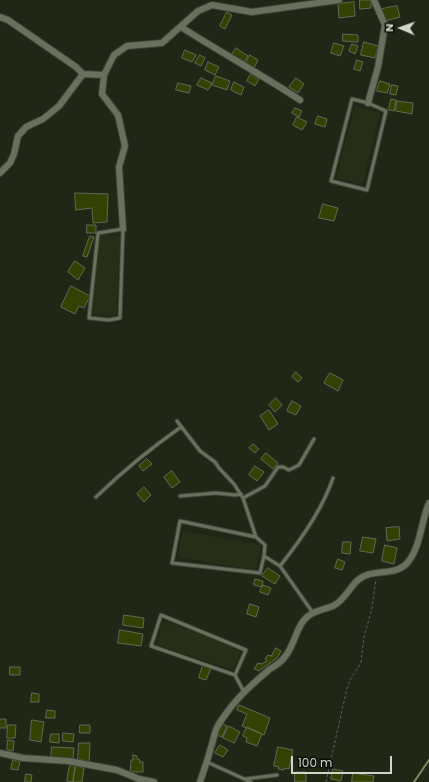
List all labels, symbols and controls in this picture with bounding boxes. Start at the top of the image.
north arrow [381,8,421,48]
text: N [381,23,397,32]
scale bar [293,748,394,774]
text: 100 m [298,754,332,771]

